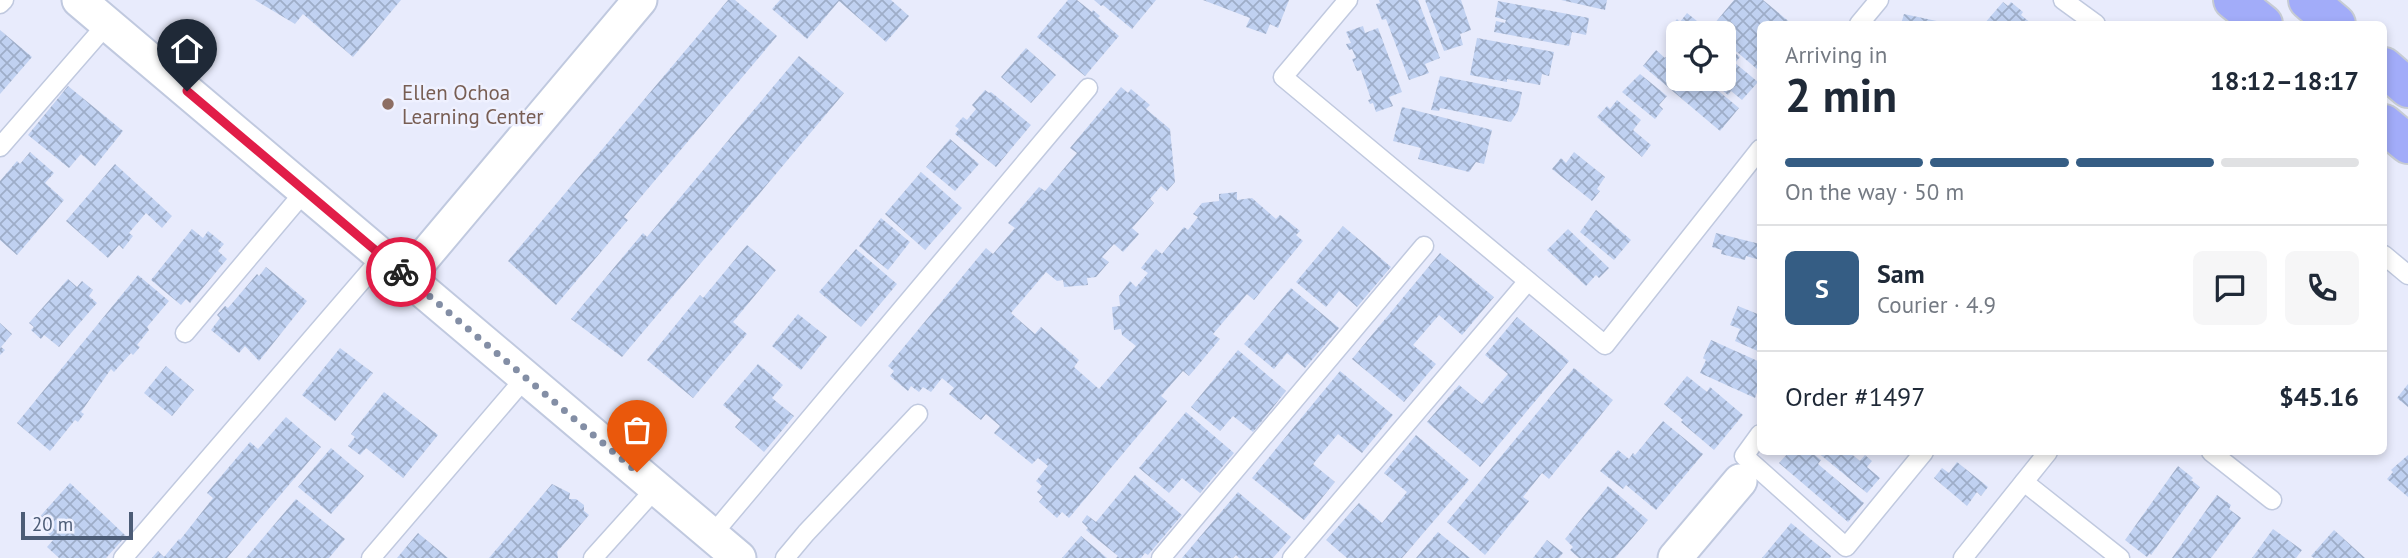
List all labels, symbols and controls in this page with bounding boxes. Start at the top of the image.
pin [157,19,217,91]
map controls [1666,21,1736,91]
button: locate [1666,21,1736,91]
icon: home [168,30,206,68]
text: Arriving in [1785,40,1887,69]
text: 18:12–18:17 [2210,64,2359,97]
text: 2 min [1785,65,1897,125]
place label: Ellen Ochoa Learning Center [402,79,543,130]
marker: Ellen Ochoa Learning Center [380,96,396,112]
text: On the way · 50 m [1785,177,1964,206]
courier [366,237,436,307]
button: chat [2193,251,2267,325]
button: phone [2285,251,2359,325]
icon: bike [382,253,420,291]
text: Sam [1877,257,1925,290]
text: S [1815,272,1829,305]
text: Courier · 4.9 [1877,290,1996,319]
text: Order #1497 [1785,380,1925,413]
text: $45.16 [2279,380,2359,413]
pin [607,400,667,472]
icon: bag [618,411,656,449]
scale bar [21,509,133,541]
text: 20 m [32,512,73,536]

